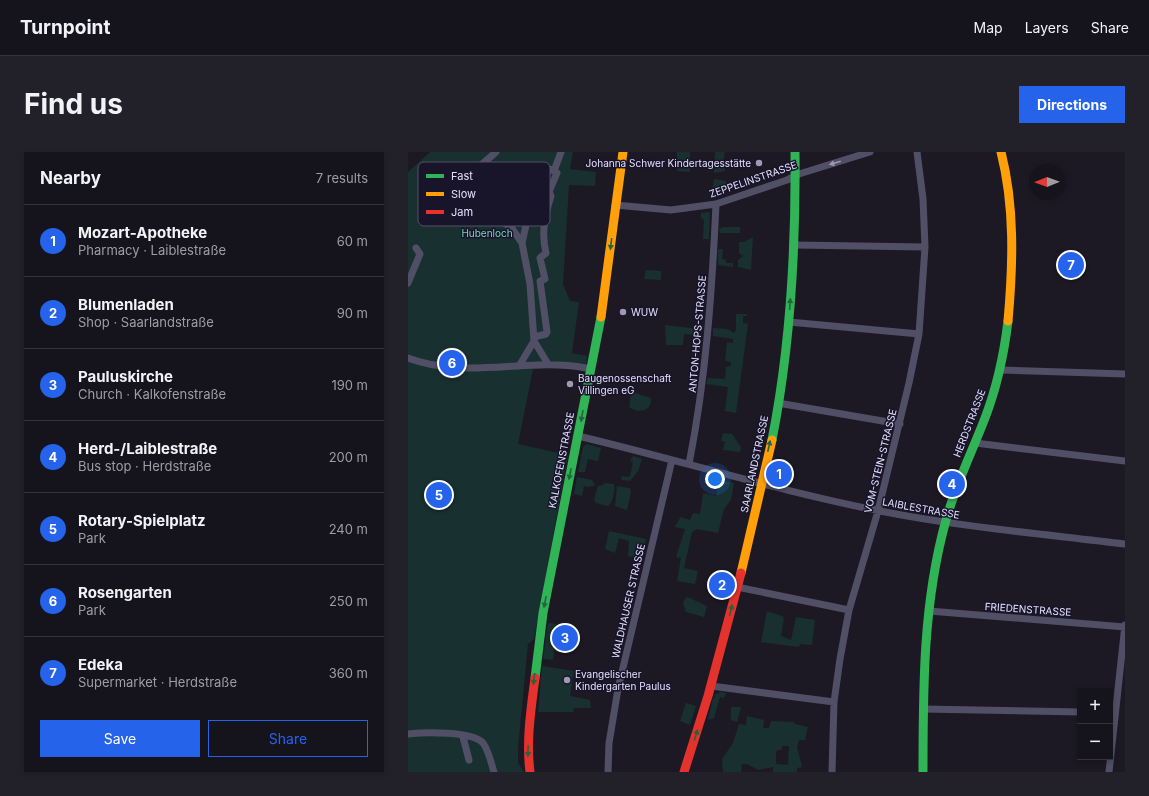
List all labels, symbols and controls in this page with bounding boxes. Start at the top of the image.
text: Turnpoint [20,16,110,39]
text: Map [974,19,1003,36]
text: Layers [1025,19,1069,36]
text: Share [1091,19,1129,36]
button: Directions [1019,86,1125,123]
text: Find us [24,87,123,121]
place label: Johanna Schwer Kindertagesstätte [586,157,751,169]
street label: ZEPPELINSTRASSE [708,158,798,200]
marker: Johanna Schwer Kindertagesstätte [754,158,764,168]
one-way arrow [828,160,840,166]
legend [418,162,550,226]
north arrow [1029,164,1065,200]
text: Nearby [40,168,101,188]
text: Fast [451,169,473,183]
text: 7 results [316,170,368,186]
text: Slow [451,187,476,201]
text: Jam [451,205,473,219]
text: Mozart-Apotheke [78,223,207,242]
park label: Hubenloch [461,227,513,239]
text: 1 [50,233,56,249]
text: 60 m [337,233,368,249]
one-way arrow [608,238,614,250]
text: Pharmacy · Laiblestraße [78,242,226,258]
pin: 7 [1058,250,1084,280]
street label: ANTON-HOPS-STRASSE [686,275,708,393]
text: Blumenladen [78,295,174,314]
one-way arrow [787,298,794,310]
text: 2 [49,305,57,321]
text: 90 m [337,305,368,321]
place label: WUW [631,306,658,318]
marker: WUW [618,307,628,317]
text: Shop · Saarlandstraße [78,314,214,330]
pin: 6 [439,348,465,378]
text: Pauluskirche [78,367,173,386]
place label: Baugenossenschaft Villingen eG [578,372,672,396]
text: 3 [49,377,57,393]
text: 190 m [331,377,368,393]
marker: Baugenossenschaft Villingen eG [565,379,575,389]
text: Church · Kalkofenstraße [78,386,226,402]
street label: HERDSTRASSE [950,387,988,459]
street label: VOM-STEIN-STRASSE [861,408,899,514]
one-way arrow [578,410,584,422]
street label: KALKOFENSTRASSE [546,411,576,509]
street label: SAARLANDSTRASSE [738,414,770,514]
text: Herd-/Laiblestraße [78,439,217,458]
one-way arrow [767,440,773,452]
text: 4 [49,449,57,465]
text: 200 m [329,449,368,465]
text: Bus stop · Herdstraße [78,458,211,474]
pin: 1 [766,459,792,489]
one-way arrow [566,468,572,480]
your location [705,469,725,489]
pin: 4 [939,469,965,499]
pin: 5 [426,480,452,510]
street label: LAIBLESTRASSE [881,495,961,521]
text: Rotary-Spielplatz [78,511,206,530]
text: 5 [49,521,57,537]
text: 240 m [329,521,368,537]
text: Park [78,530,106,546]
street label: WALDHAUSER STRASSE [609,542,647,660]
pin: 2 [709,570,735,600]
text: Rosengarten [78,583,172,602]
text: 6 [49,593,57,609]
text: 250 m [329,593,368,609]
one-way arrow [541,595,547,608]
street label: FRIEDENSTRASSE [984,600,1072,618]
text: Park [78,602,106,618]
one-way arrow [728,604,734,616]
pin: 3 [552,623,578,653]
text: Edeka [78,655,123,674]
text: 7 [49,665,57,681]
text: 360 m [329,665,368,681]
place label: Evangelischer Kindergarten Paulus [575,668,671,692]
one-way arrow [531,673,537,685]
text: Supermarket · Herdstraße [78,674,237,690]
marker: Evangelischer Kindergarten Paulus [562,675,572,685]
map controls [1077,688,1113,760]
button: + [1077,688,1113,724]
button: Save [40,720,200,757]
button: Share [208,720,368,757]
button: − [1077,724,1113,760]
one-way arrow [693,729,699,741]
one-way arrow [525,745,531,758]

